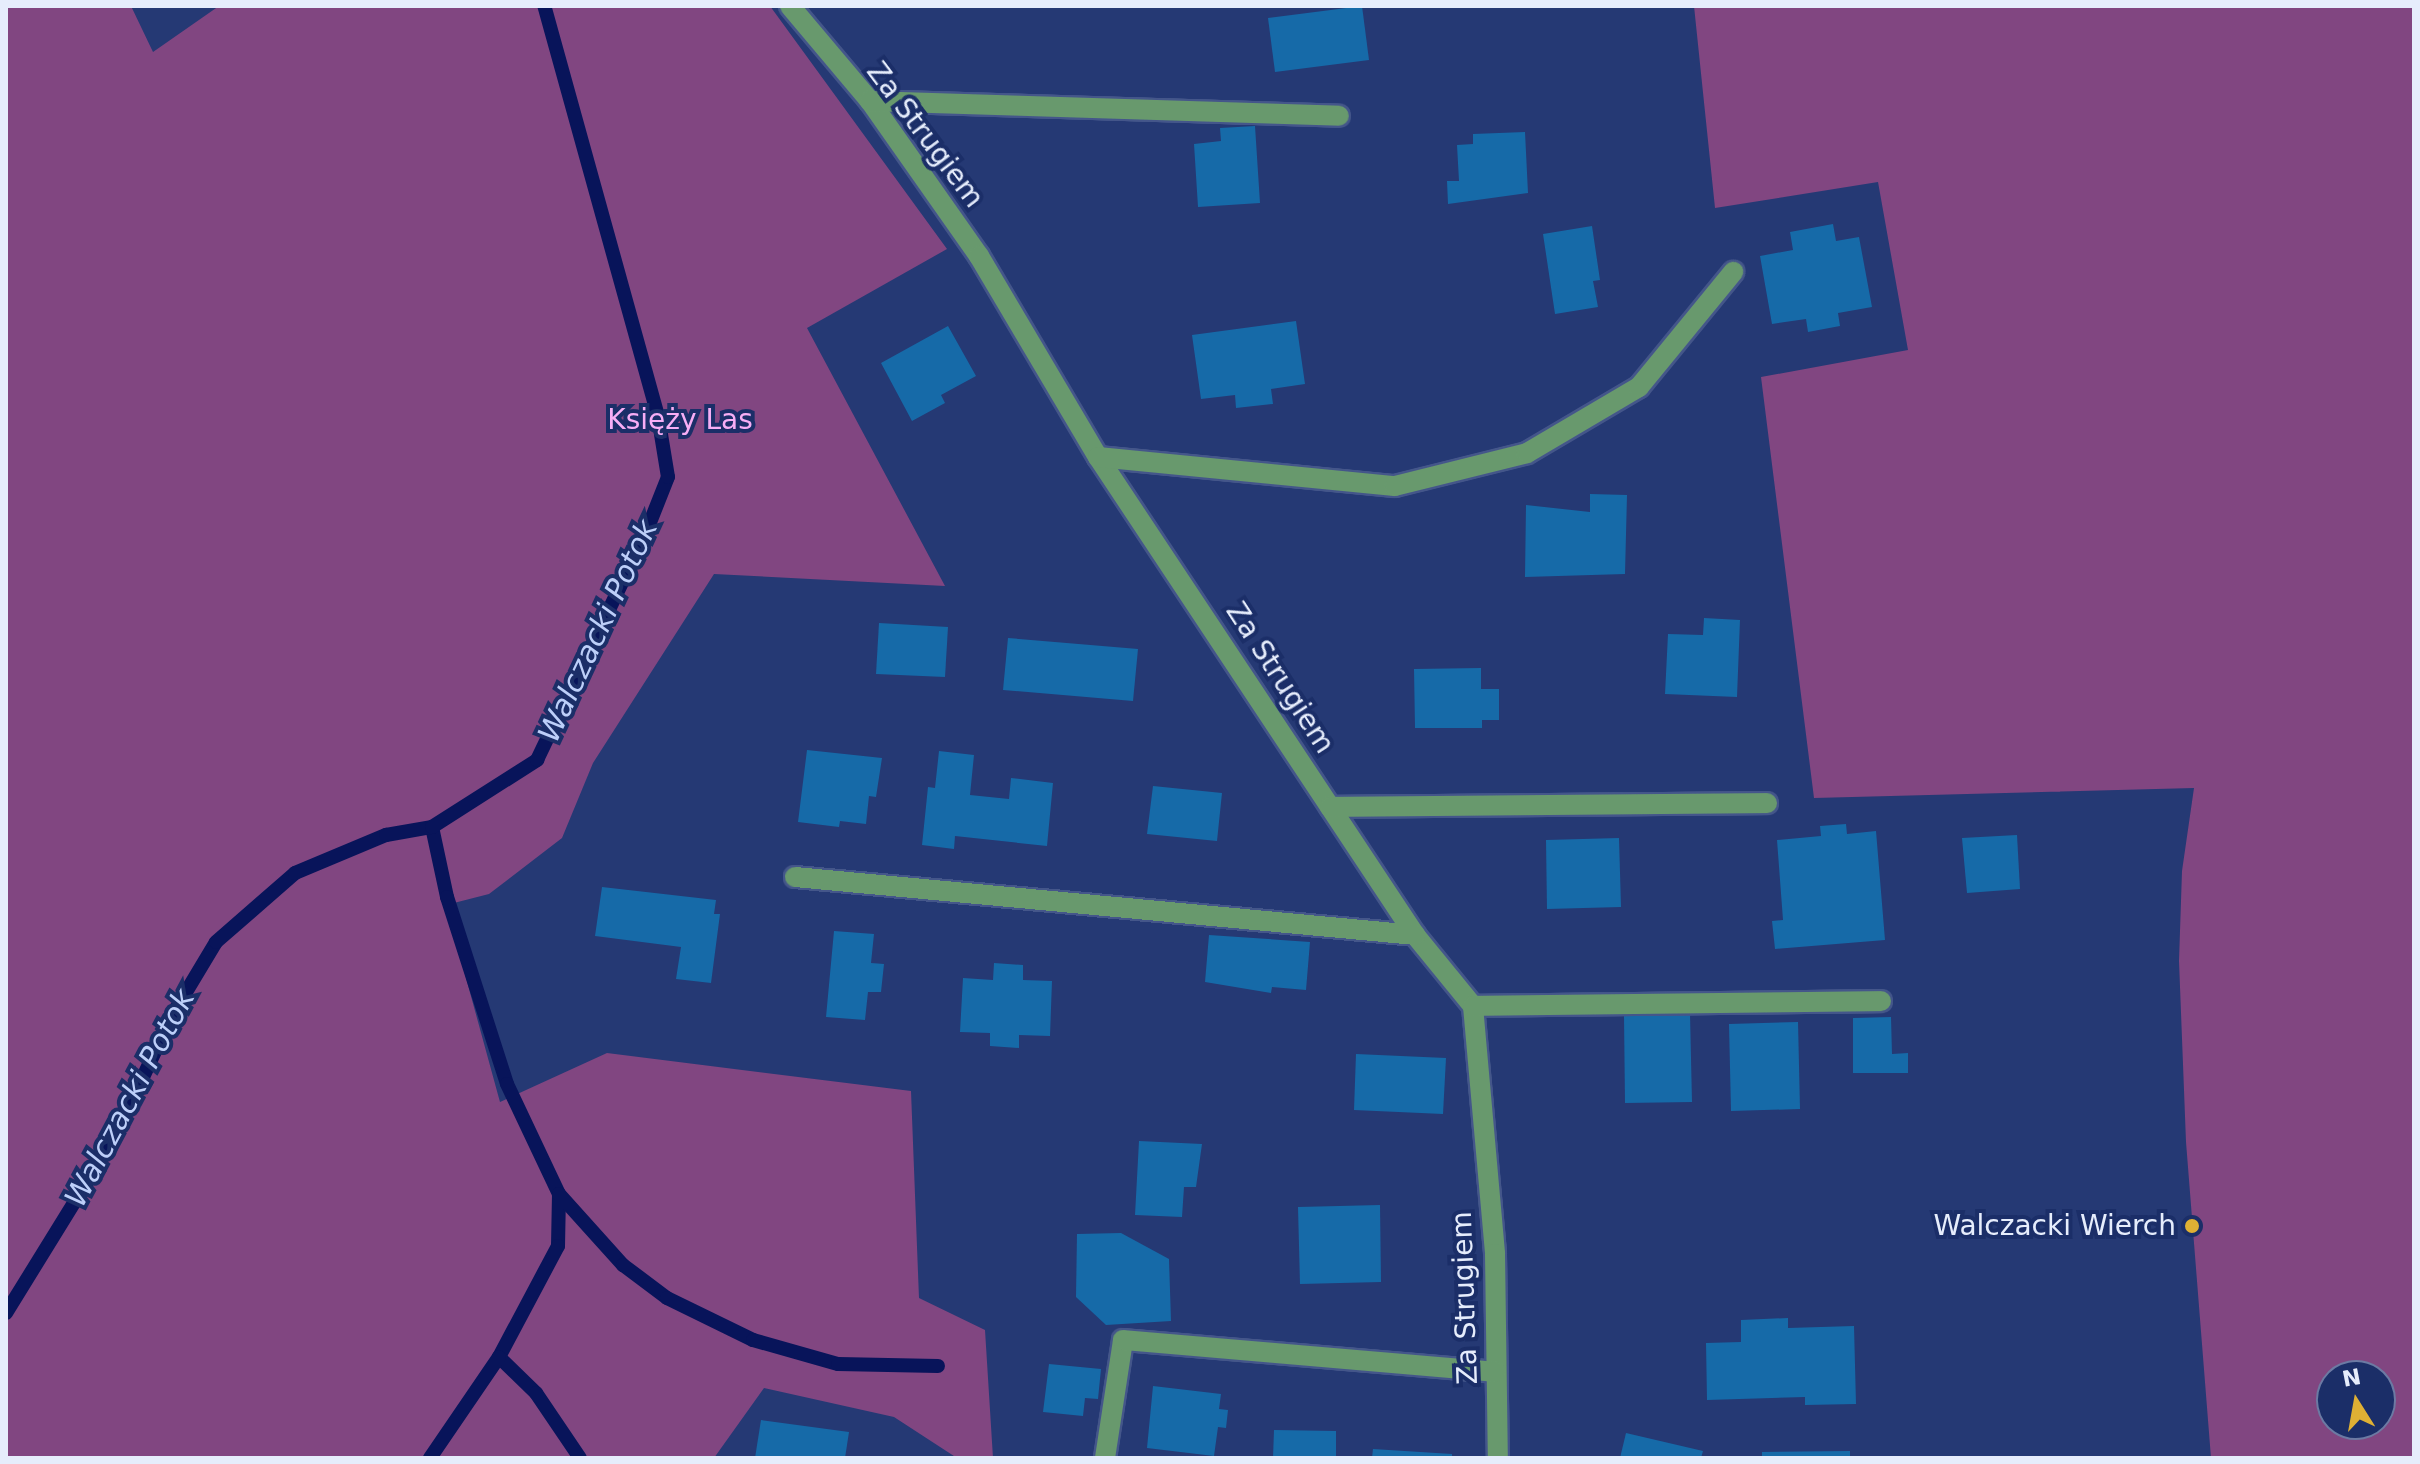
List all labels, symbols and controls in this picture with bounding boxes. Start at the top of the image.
street label: Za Strugiem [859,56,991,214]
park label: Księży Las [607,403,753,437]
water label: Walczacki Potok [531,514,665,748]
street label: Za Strugiem [1219,596,1341,760]
water label: Walczacki Potok [58,983,202,1213]
place label: Walczacki Wierch [1934,1209,2176,1243]
street label: Za Strugiem [1445,1211,1485,1385]
marker: Walczacki Wierch [2183,1217,2201,1235]
north arrow [2316,1360,2396,1440]
text: N [2340,1364,2363,1392]

